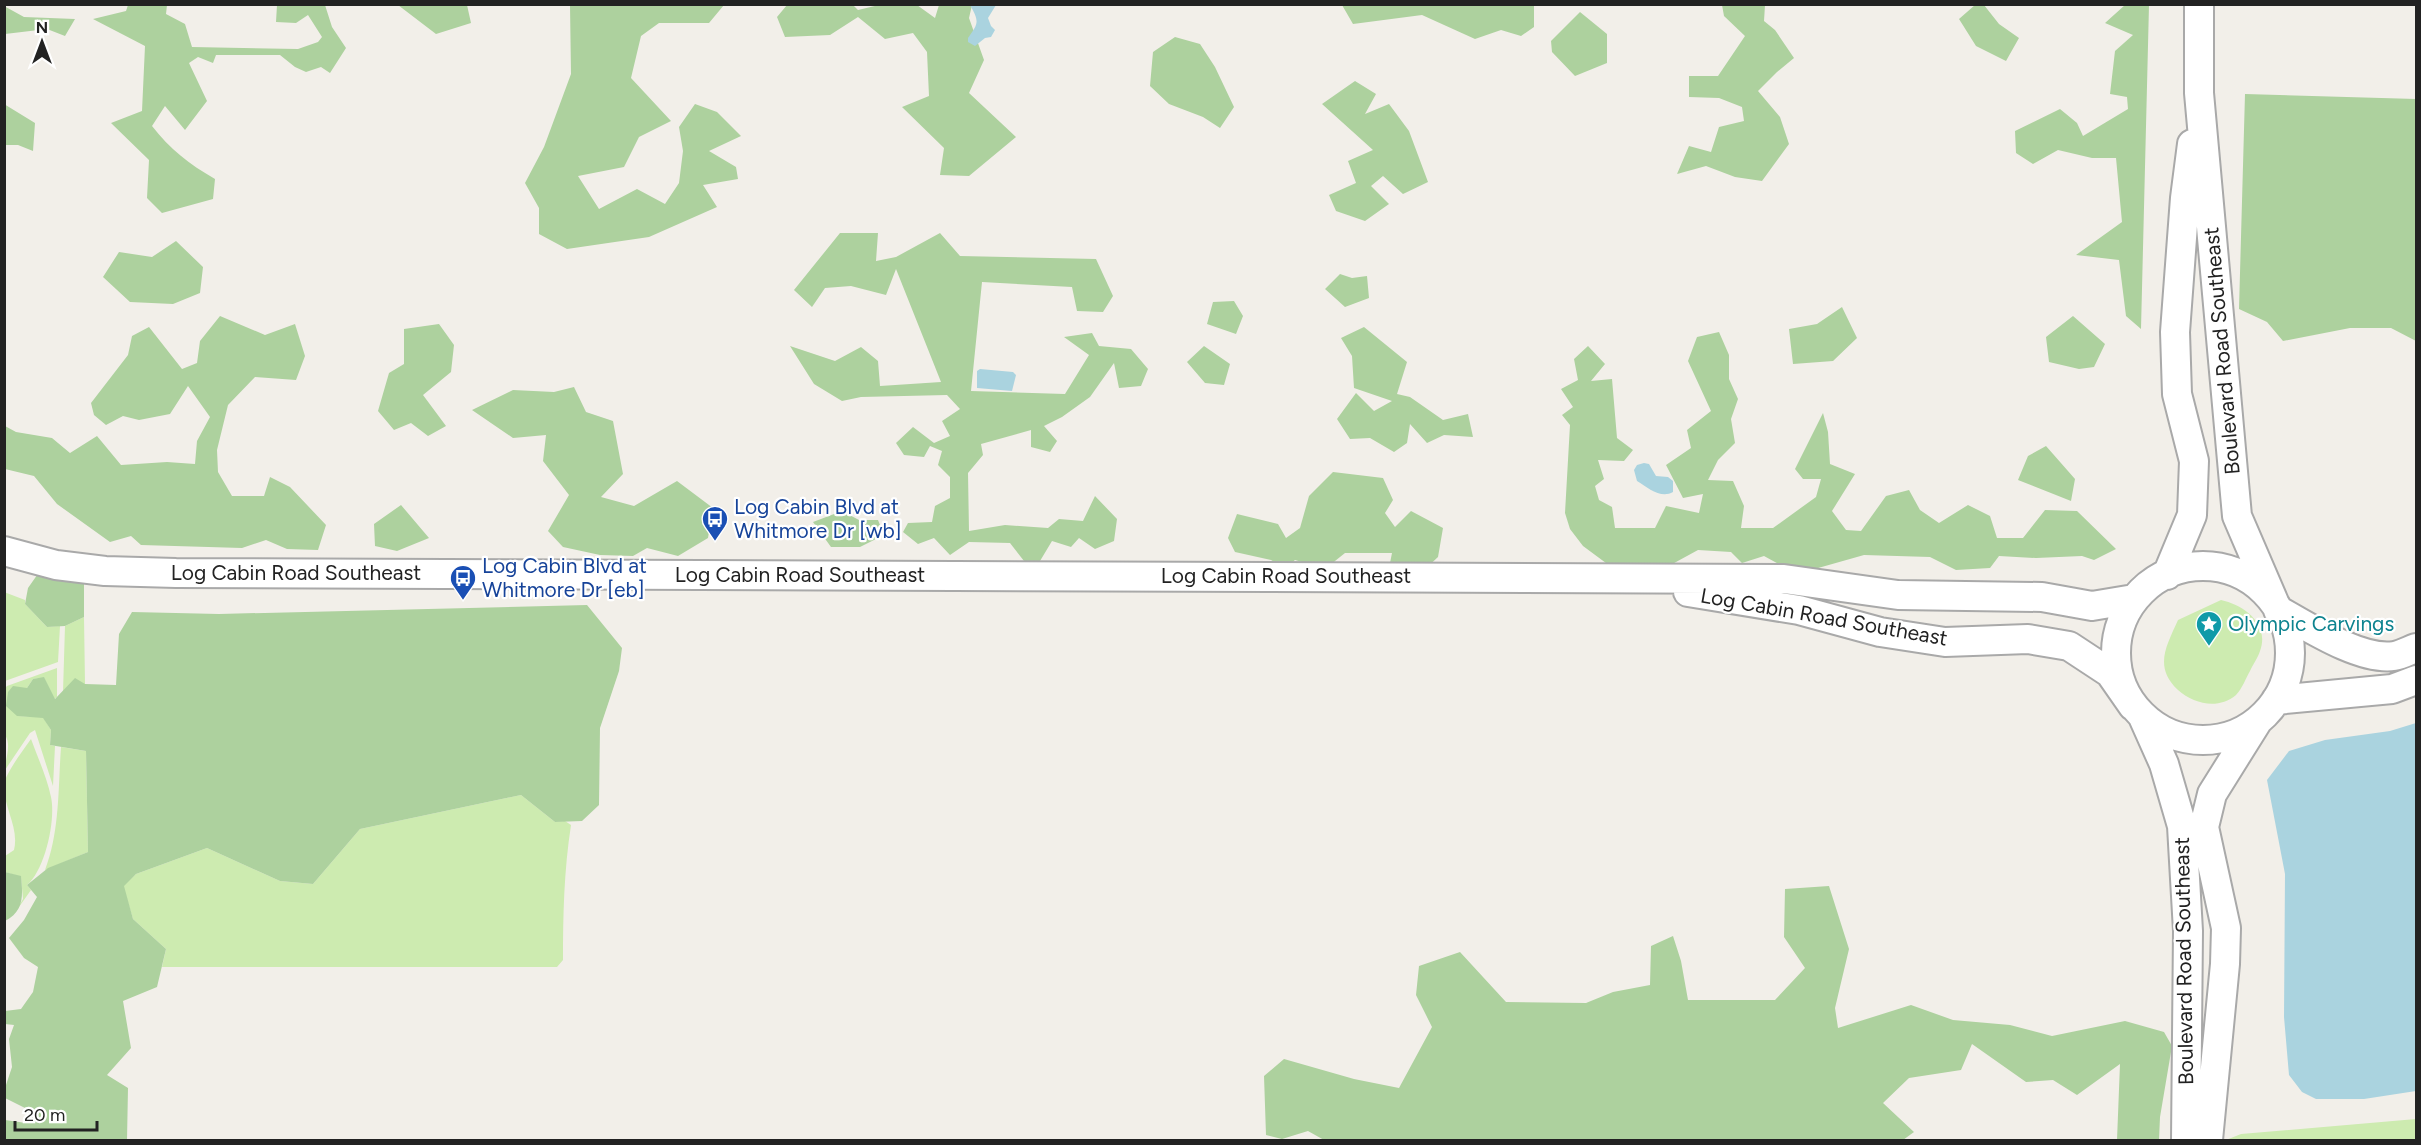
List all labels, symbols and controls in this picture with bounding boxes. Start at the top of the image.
north arrow [12,12,72,72]
text: N [36,18,48,37]
street label: Boulevard Road Southeast [2198,226,2245,476]
place label: Log Cabin Blvd at Whitmore Dr [wb] [734,494,902,543]
bus stop icon: Log Cabin Blvd at Whitmore Dr [wb] [700,504,730,542]
place label: Log Cabin Blvd at Whitmore Dr [eb] [482,553,647,602]
street label: Log Cabin Road Southeast [171,560,421,585]
street label: Log Cabin Road Southeast [675,562,925,587]
bus stop icon: Log Cabin Blvd at Whitmore Dr [eb] [448,563,478,601]
street label: Log Cabin Road Southeast [1161,563,1411,588]
street label: Log Cabin Road Southeast [1699,582,1950,651]
place icon: Olympic Carvings [2194,609,2224,647]
place label: Olympic Carvings [2228,611,2394,636]
street label: Boulevard Road Southeast [2169,837,2198,1085]
scale bar [15,1094,98,1132]
text: 20 m [24,1104,65,1126]

